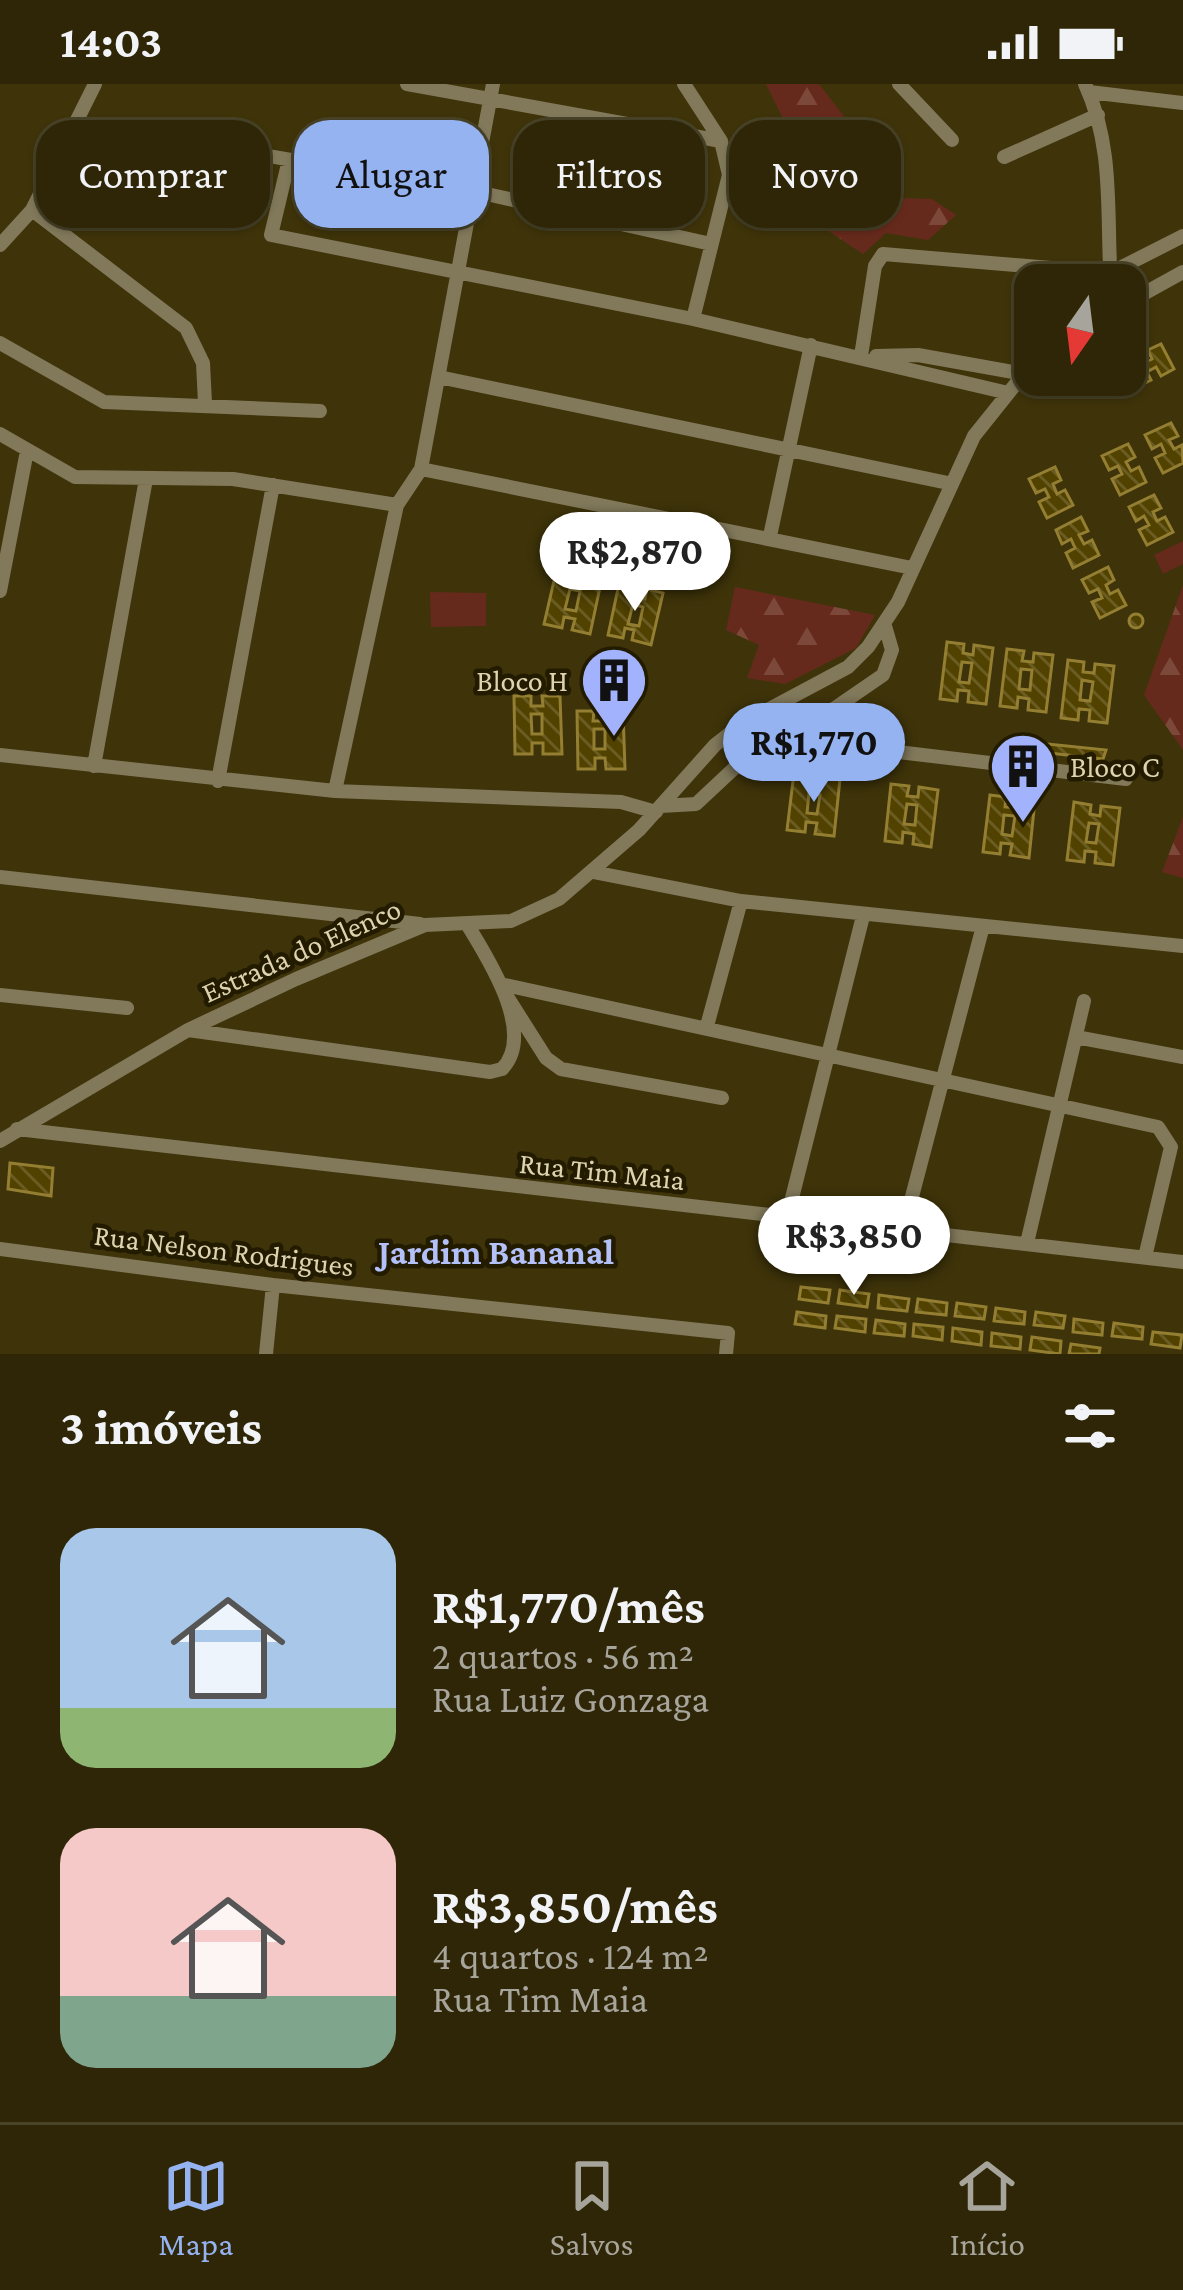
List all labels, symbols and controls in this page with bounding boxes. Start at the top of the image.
text: 14:03 [60,17,162,67]
chip: Comprar [36,120,270,228]
chip: Alugar [294,120,489,228]
chip: Filtros [513,120,705,228]
chip: Novo [729,120,901,228]
north arrow [1014,264,1146,396]
map controls [1014,264,1146,396]
pin: R$2,870 [524,512,746,614]
text: R$2,870 [567,529,703,572]
building icon: Bloco H [579,645,649,739]
place label: Bloco H [476,664,568,697]
pin: R$1,770 [703,703,925,805]
text: R$1,770 [750,720,878,763]
building icon: Bloco C [988,731,1058,825]
place label: Bloco C [1070,750,1160,783]
street label: Estrada do Elenco [196,891,406,1009]
street label: Rua Tim Maia [518,1146,686,1196]
pin: R$3,850 [743,1196,965,1298]
text: R$3,850 [785,1213,923,1256]
street label: Rua Nelson Rodrigues [92,1218,356,1283]
district label: Jardim Bananal [374,1232,614,1272]
icon: filters [1057,1393,1123,1459]
text: 3 imóveis [60,1398,262,1455]
icon: home [156,1576,300,1720]
text: R$1,770/mês [432,1577,705,1634]
text: 2 quartos · 56 m² [432,1634,694,1677]
text: Rua Luiz Gonzaga [432,1677,709,1720]
icon: home [156,1876,300,2020]
text: R$3,850/mês [432,1877,718,1934]
text: 4 quartos · 124 m² [432,1934,708,1977]
text: Rua Tim Maia [432,1977,648,2020]
tab: Mapa [158,2153,233,2262]
tab: Salvos [550,2153,633,2262]
tab: Início [950,2153,1025,2262]

